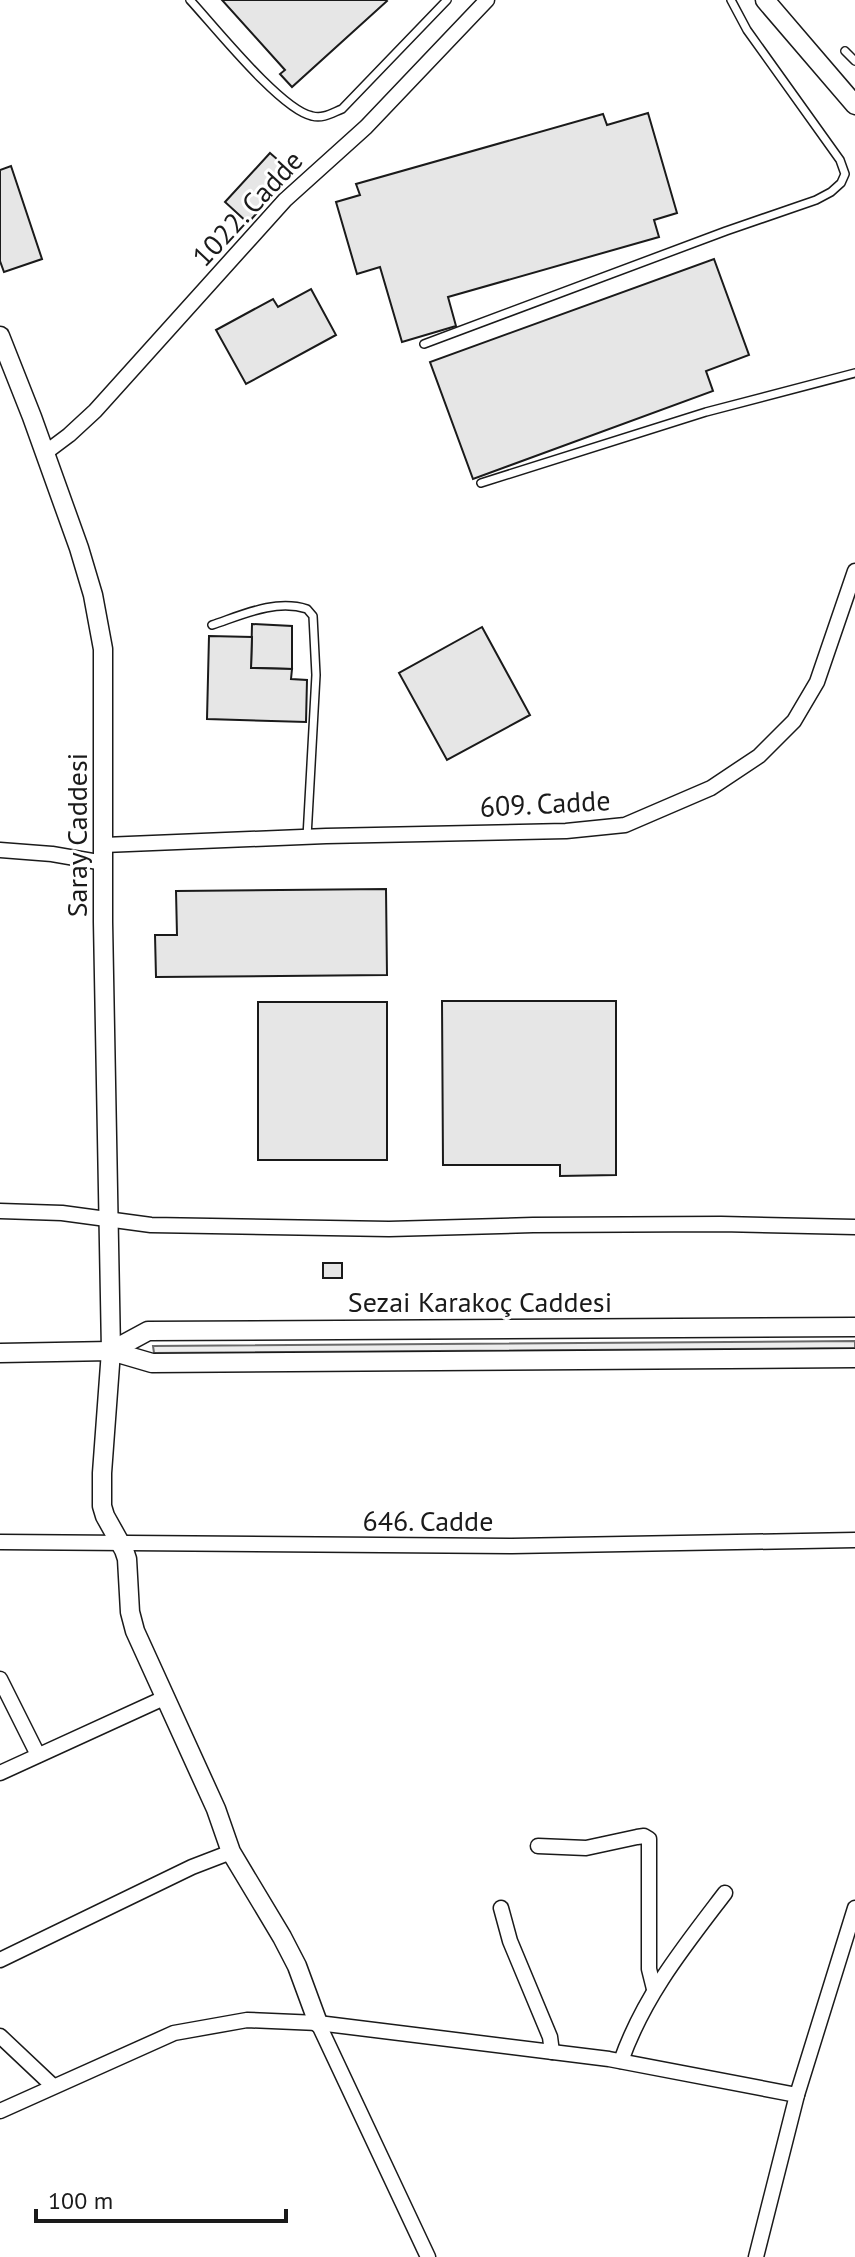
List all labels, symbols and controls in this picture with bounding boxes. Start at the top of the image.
street label: 1022. Cadde [184,142,310,274]
street label: Saray Caddesi [58,753,95,917]
street label: 609. Cadde [479,781,611,825]
street label: Sezai Karakoç Caddesi [348,1283,612,1320]
street label: 646. Cadde [363,1502,493,1539]
scale bar [36,2173,286,2223]
text: 100 m [48,2185,113,2216]

